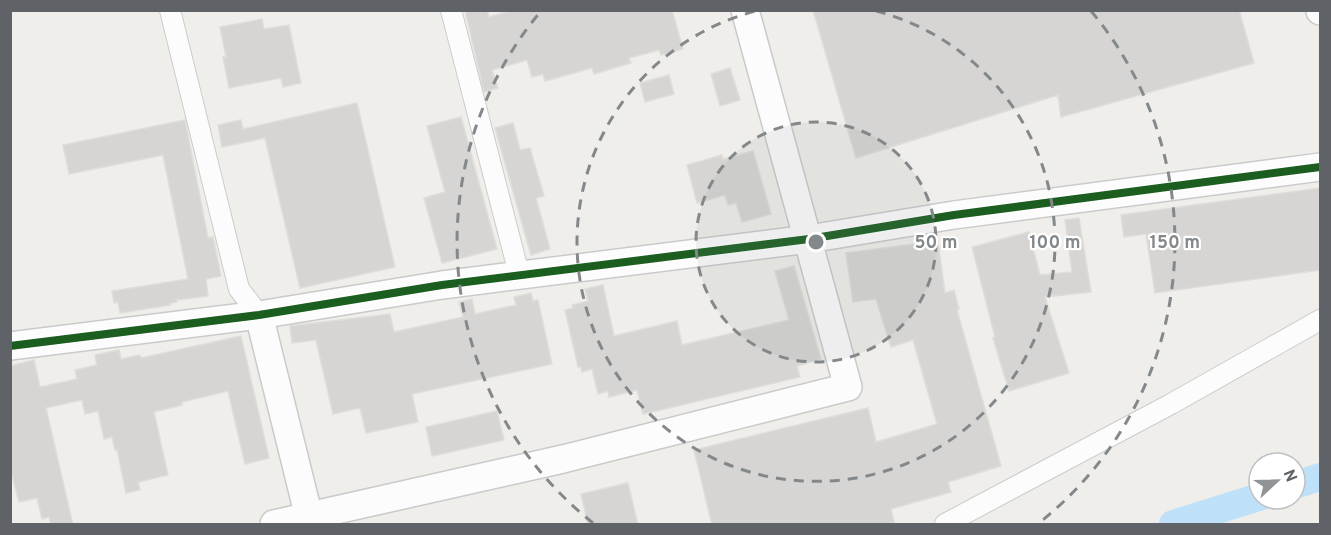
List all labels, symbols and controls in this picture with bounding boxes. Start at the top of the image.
centre of rings [806,232,826,252]
text: 50 m [914,232,958,255]
text: 100 m [1029,232,1081,255]
text: 150 m [1150,232,1200,255]
north arrow [1247,451,1307,511]
text: N [1278,467,1300,485]

